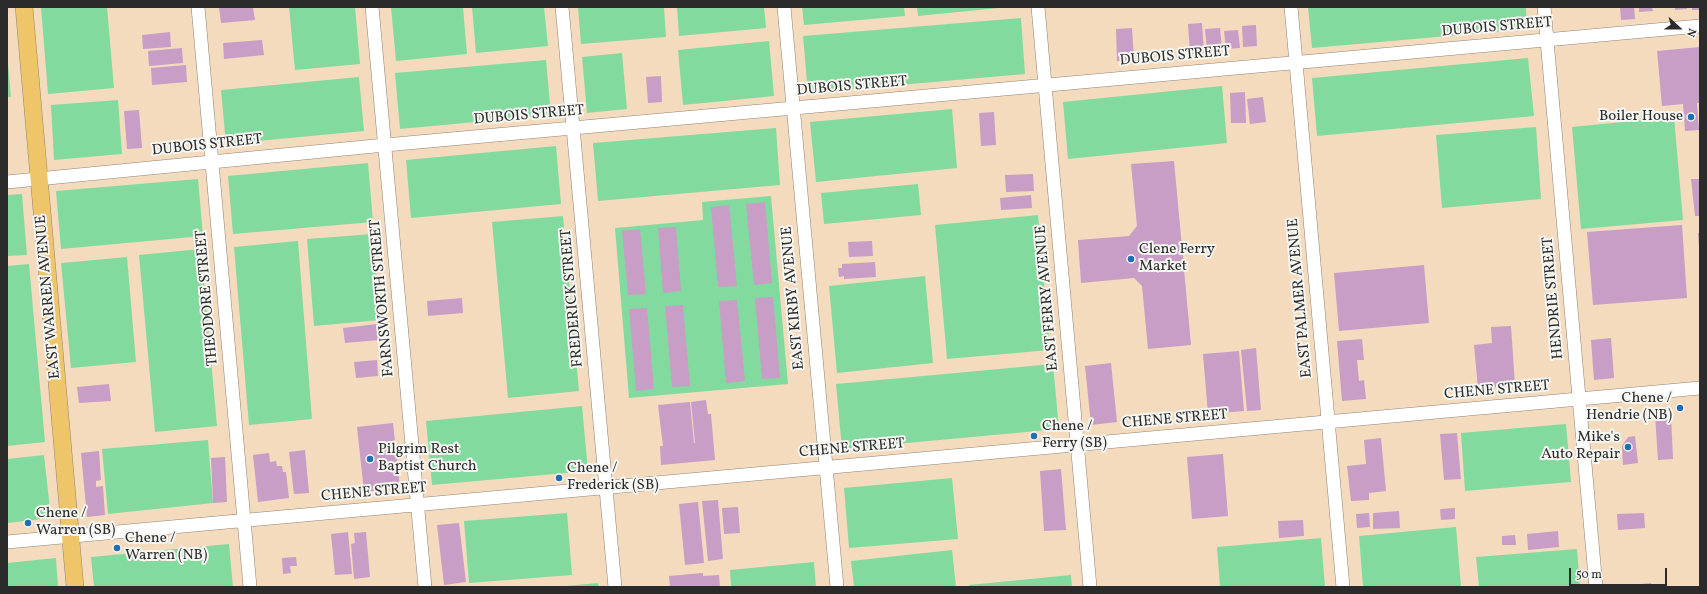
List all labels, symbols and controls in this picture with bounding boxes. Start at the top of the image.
north arrow [1659,8,1699,48]
street label: DUBOIS STREET [1441,14,1553,42]
text: N [1682,26,1699,39]
street label: DUBOIS STREET [1119,43,1231,71]
street label: DUBOIS STREET [796,73,908,101]
street label: DUBOIS STREET [473,102,585,130]
place label: Boiler House [1599,108,1683,126]
marker: Boiler House [1686,112,1696,122]
street label: DUBOIS STREET [151,131,263,161]
street label: EAST WARREN AVENUE [33,214,65,380]
street label: EAST PALMER AVENUE [1285,218,1317,378]
street label: FARNSWORTH STREET [367,219,399,377]
street label: EAST FERRY AVENUE [1033,224,1063,372]
street label: EAST KIRBY AVENUE [779,226,809,370]
street label: FREDERICK STREET [558,228,588,368]
street label: THEODORE STREET [193,229,223,367]
street label: HENDRIE STREET [1540,236,1568,360]
place label: Clene Ferry Market [1139,241,1215,276]
marker: Clene Ferry Market [1126,254,1136,264]
street label: CHENE STREET [1443,377,1551,405]
place label: Chene / Hendrie (NB) [1586,390,1672,425]
marker: Chene / Hendrie (NB) [1675,403,1685,413]
street label: CHENE STREET [1121,406,1229,434]
place label: Chene / Ferry (SB) [1042,418,1107,453]
place label: Mike's Auto Repair [1541,429,1620,464]
marker: Chene / Ferry (SB) [1029,431,1039,441]
street label: CHENE STREET [798,435,906,463]
place label: Pilgrim Rest Baptist Church [378,441,477,476]
marker: Mike's Auto Repair [1623,442,1633,452]
marker: Pilgrim Rest Baptist Church [365,454,375,464]
place label: Chene / Frederick (SB) [567,460,659,495]
marker: Chene / Frederick (SB) [554,473,564,483]
street label: CHENE STREET [320,479,428,507]
place label: Chene / Warren (SB) [36,505,115,540]
marker: Chene / Warren (SB) [23,518,33,528]
place label: Chene / Warren (NB) [125,530,207,565]
marker: Chene / Warren (NB) [112,543,122,553]
scale bar [1571,560,1669,586]
text: 50 m [1576,567,1602,583]

